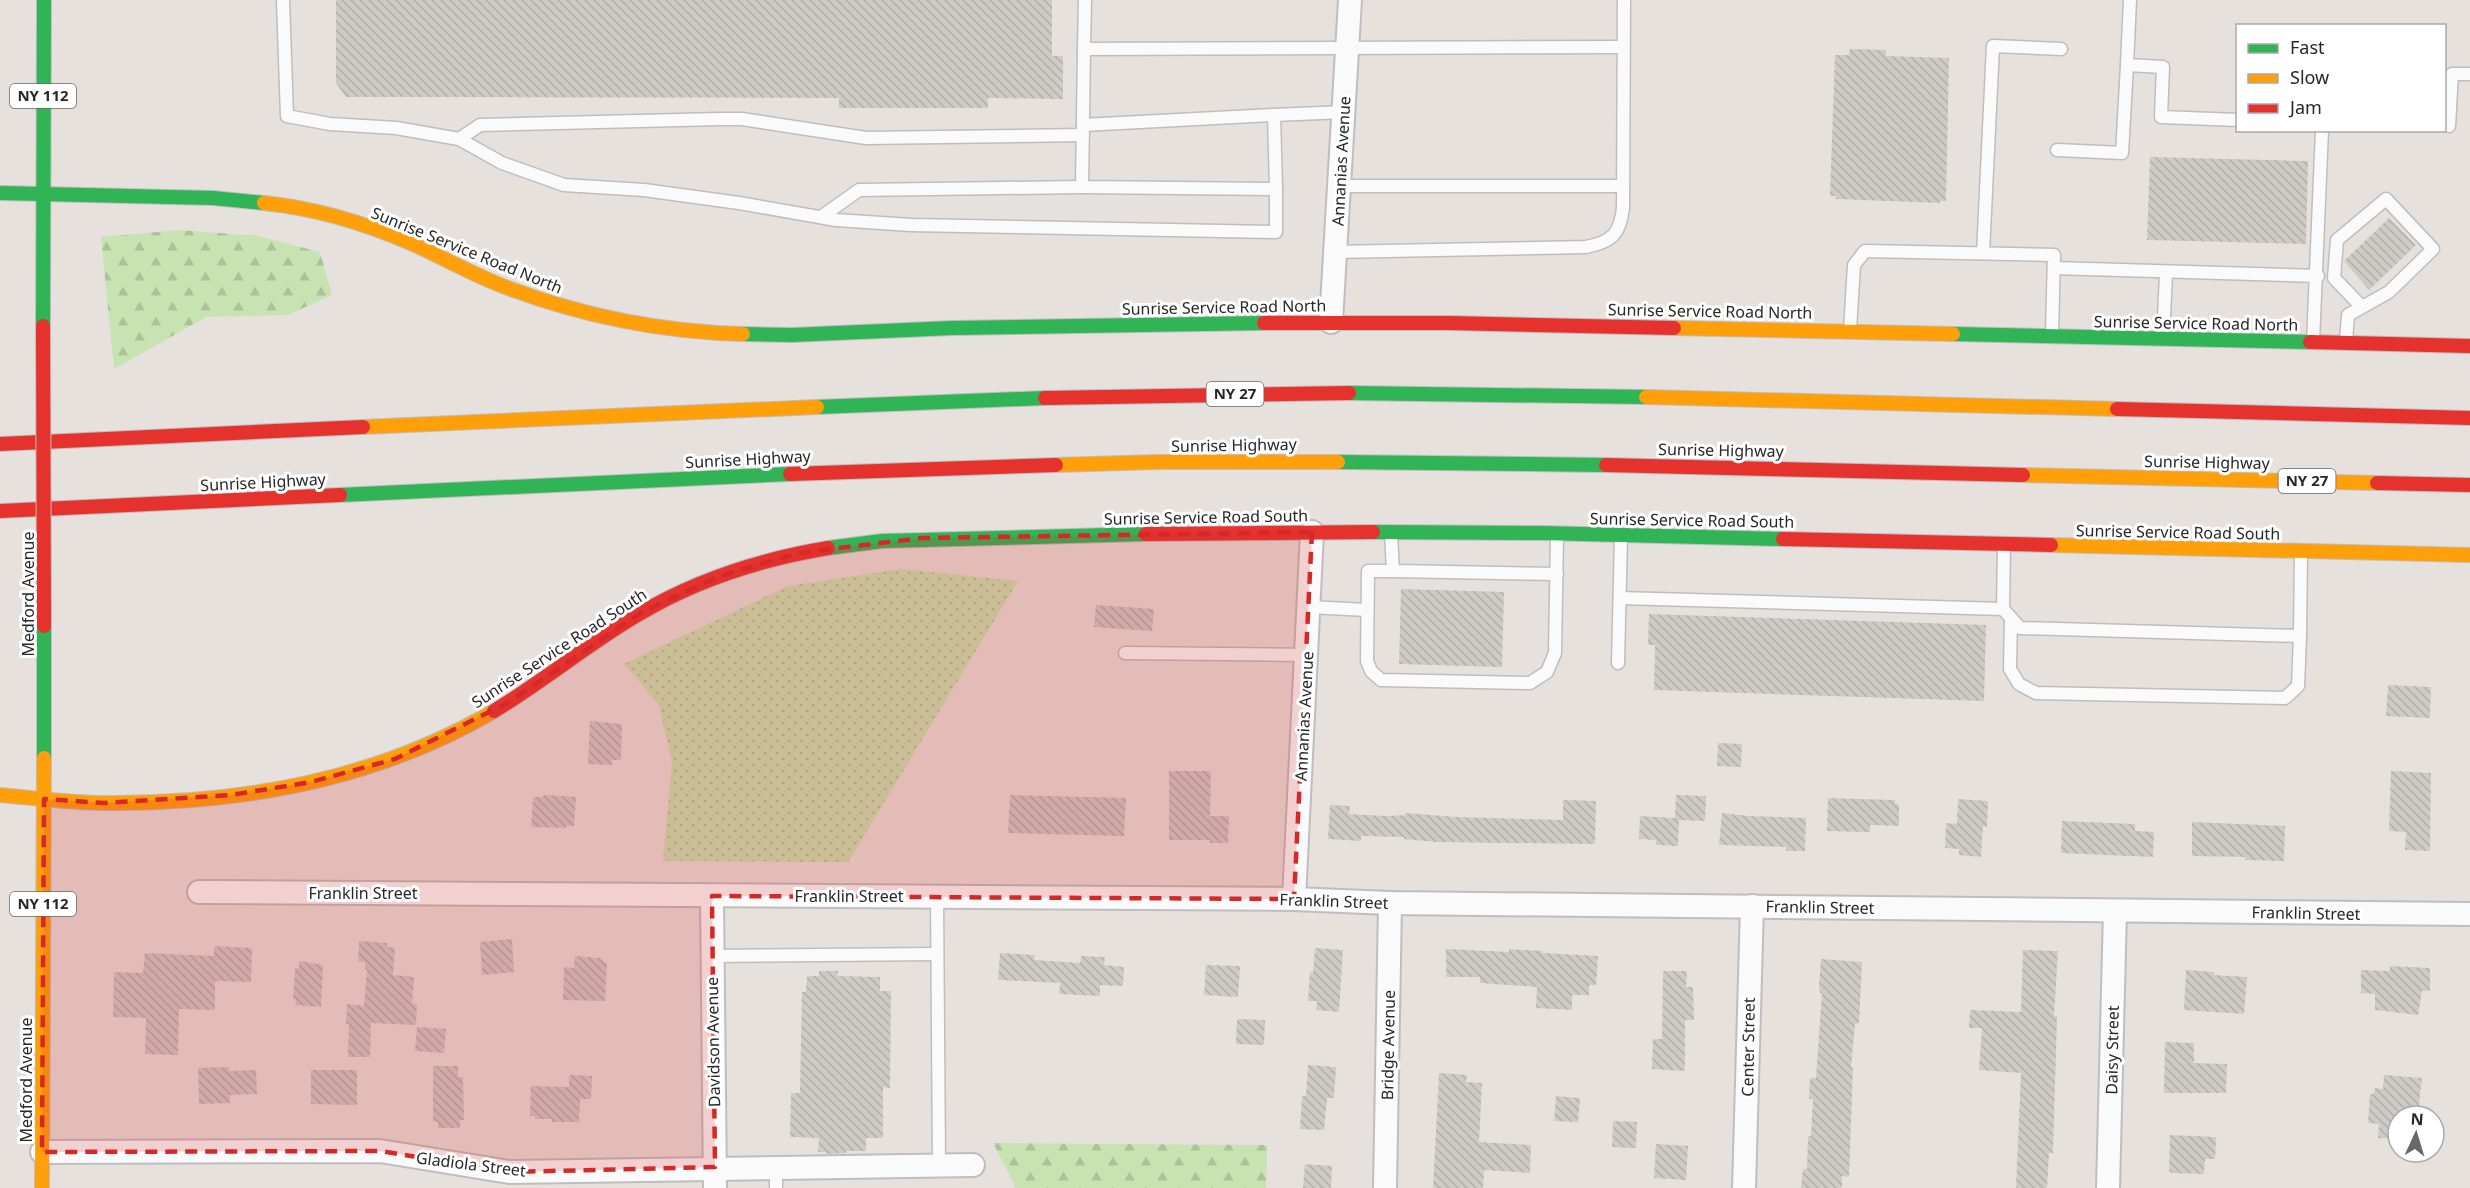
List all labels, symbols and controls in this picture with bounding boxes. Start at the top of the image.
legend [2236,24,2446,132]
text: Fast [2290,35,2325,59]
text: Slow [2290,65,2329,89]
road number: NY 112 [10,84,76,108]
text: Jam [2288,95,2322,119]
street label: Annanias Avenue [1327,96,1355,226]
street label: Sunrise Service Road North [368,202,566,298]
street label: Sunrise Service Road North [1122,294,1326,320]
street label: Sunrise Service Road North [1608,298,1812,324]
street label: Sunrise Service Road North [2094,310,2298,336]
road number: NY 27 [1206,382,1264,406]
street label: Sunrise Highway [1171,433,1298,457]
street label: Sunrise Highway [1658,438,1785,462]
street label: Sunrise Highway [685,445,812,473]
street label: Sunrise Highway [2144,450,2271,474]
street label: Sunrise Highway [200,468,327,496]
road number: NY 27 [2278,469,2336,493]
street label: Sunrise Service Road South [1104,504,1308,530]
street label: Sunrise Service Road South [1590,507,1794,533]
street label: Sunrise Service Road South [2076,519,2280,545]
street label: Medford Avenue [17,531,39,657]
street label: Sunrise Service Road South [467,583,651,713]
street label: Annanias Avenue [1290,651,1318,781]
street label: Franklin Street [309,882,418,904]
street label: Franklin Street [795,885,904,907]
street label: Franklin Street [1279,888,1389,914]
road number: NY 112 [10,892,76,916]
street label: Franklin Street [1765,895,1875,919]
street label: Franklin Street [2251,901,2361,925]
street label: Davidson Avenue [701,977,725,1107]
street label: Bridge Avenue [1376,990,1400,1100]
street label: Center Street [1736,997,1760,1097]
street label: Daisy Street [2100,1005,2124,1095]
street label: Medford Avenue [15,1017,37,1143]
north arrow [2386,1104,2446,1164]
text: N [2410,1108,2424,1130]
street label: Gladiola Street [415,1146,527,1182]

